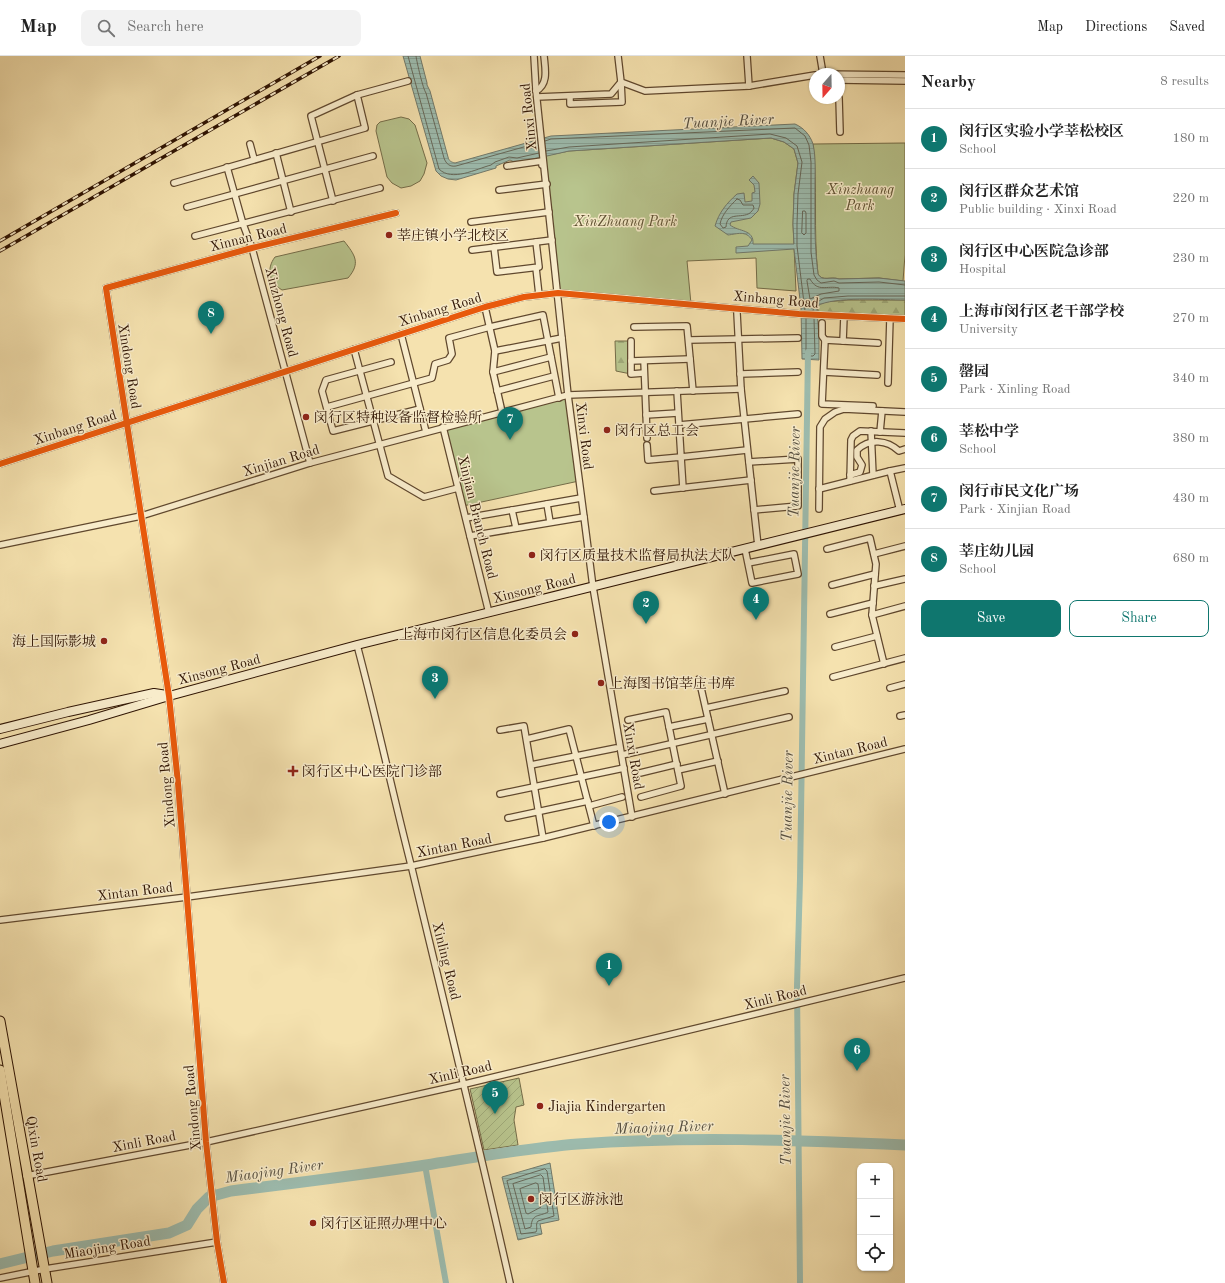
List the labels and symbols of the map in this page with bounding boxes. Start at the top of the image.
north arrow [809,68,845,104]
street label: Xinxi Road [518,82,540,151]
water label: Tuanjie River [682,113,775,132]
park label: Xinzhuang Park [826,183,894,213]
park label: XinZhuang Park [573,215,677,230]
street label: Xinnan Road [208,222,288,254]
place label: 莘庄镇小学北校区 [397,228,509,243]
marker: 莘庄镇小学北校区 [384,230,394,240]
street label: Xinzhong Road [262,266,300,359]
street label: Xinbang Road [732,289,819,311]
street label: Xinbang Road [397,291,484,329]
pin: 8 [198,301,224,334]
street label: Xindong Road [115,322,143,410]
street label: Xinxi Road [573,402,595,471]
pin: 7 [497,407,523,440]
street label: Xinbang Road [32,408,118,448]
place label: 闵行区特种设备监督检验所 [314,410,482,425]
marker: 闵行区特种设备监督检验所 [301,412,311,422]
place label: 闵行区总工会 [615,423,699,438]
marker: 闵行区总工会 [602,425,612,435]
water label: Tuanjie River [787,426,804,518]
street label: Xinjian Road [241,443,321,479]
street label: Xinjian Branch Road [455,454,499,581]
place label: 闵行区质量技术监督局执法大队 [540,548,736,563]
marker: 闵行区质量技术监督局执法大队 [527,550,537,560]
street label: Xinsong Road [491,572,577,606]
pin: 4 [743,587,769,620]
pin: 2 [633,591,659,624]
place label: 上海市闵行区信息化委员会 [399,627,567,642]
marker: 上海市闵行区信息化委员会 [570,629,580,639]
place label: 海上国际影城 [12,634,96,649]
marker: 海上国际影城 [99,636,109,646]
street label: Xinsong Road [176,652,262,688]
pin: 3 [422,666,448,699]
place label: 上海图书馆莘庄书库 [609,676,735,691]
marker: 上海图书馆莘庄书库 [596,678,606,688]
street label: Xinxi Road [620,721,646,791]
street label: Xintan Road [812,735,889,767]
street label: Xindong Road [156,741,178,829]
water label: Tuanjie River [780,750,797,842]
place label: 闵行区中心医院门诊部 [302,764,442,779]
marker: 闵行区中心医院门诊部 [287,765,299,777]
your location [599,812,619,832]
street label: Xintan Road [415,832,493,860]
street label: Xintan Road [96,880,174,904]
street label: Xinling Road [430,921,462,1002]
pin: 1 [596,953,622,986]
street label: Xinli Road [742,983,808,1013]
pin: 6 [844,1038,870,1071]
street label: Xinli Road [427,1059,493,1087]
street label: Xindong Road [182,1064,204,1152]
water label: Tuanjie River [778,1074,795,1166]
pin: 5 [482,1081,508,1114]
place label: Jiajia Kindergarten [548,1100,666,1114]
marker: Jiajia Kindergarten [535,1101,545,1111]
street label: Qixin Road [23,1115,49,1184]
water label: Miaojing River [613,1119,714,1138]
street label: Xinli Road [111,1129,177,1155]
water label: Miaojing River [223,1158,325,1187]
place label: 闵行区游泳池 [539,1191,623,1207]
marker: 闵行区游泳池 [526,1194,536,1204]
place label: 闵行区证照办理中心 [321,1216,447,1231]
marker: 闵行区证照办理中心 [308,1218,318,1228]
street label: Miaojing Road [63,1234,152,1262]

